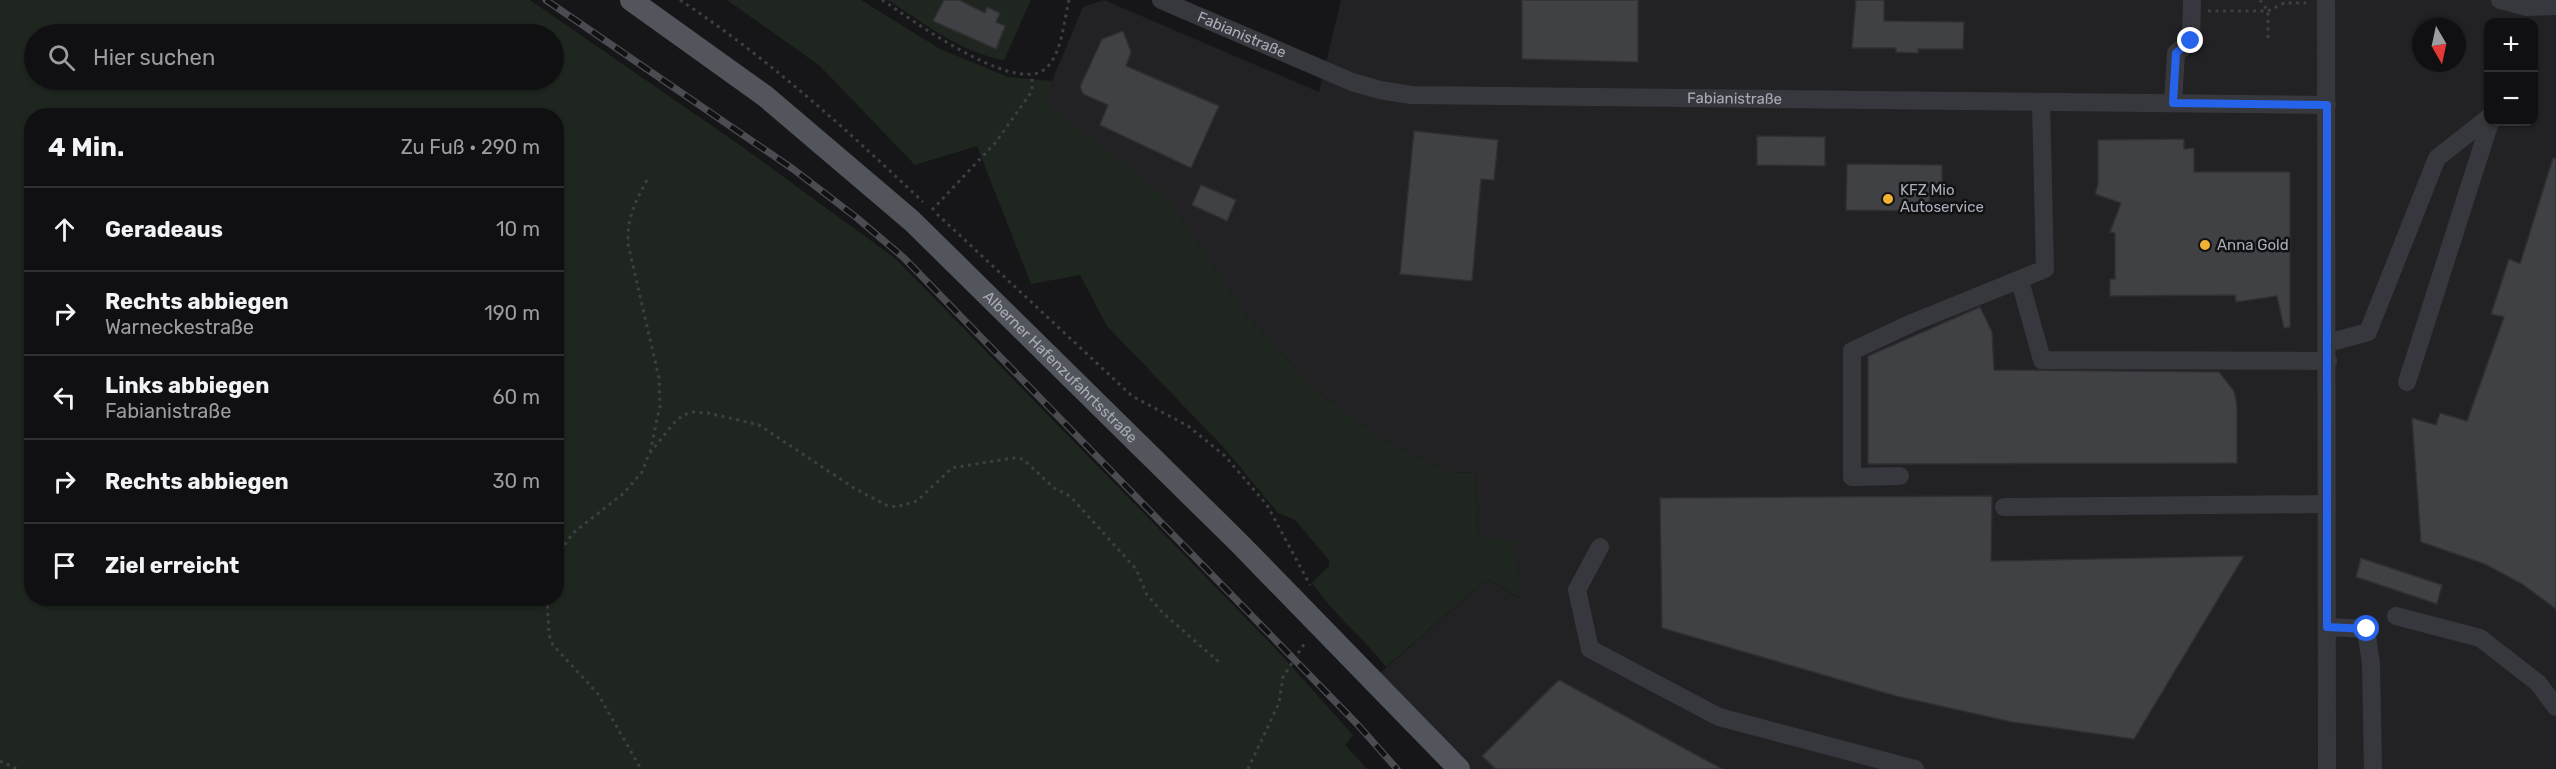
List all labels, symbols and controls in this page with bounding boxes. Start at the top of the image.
street label: Fabianistraße [1195,8,1289,62]
north arrow [2412,18,2466,72]
map controls [2484,18,2538,126]
button: + [2484,18,2538,72]
search box [24,24,564,90]
route end [2177,27,2203,53]
icon: search [45,41,78,74]
text: Hier suchen [93,44,215,71]
button: − [2484,72,2538,126]
street label: Fabianistraße [1687,89,1782,108]
text: 4 Min. [48,132,124,163]
text: Zu Fuß · 290 m [401,135,540,159]
place label: KFZ Mio Autoservice [1900,181,1984,216]
marker: KFZ Mio Autoservice [1881,192,1895,206]
icon: ahead [48,213,81,246]
text: Geradeaus [105,216,223,243]
text: 10 m [496,217,540,241]
place label: Anna Gold [2217,236,2289,254]
marker: Anna Gold [2198,238,2212,252]
street label: Alberner Hafenzufahrtsstraße [980,287,1141,447]
text: Rechts abbiegen [105,288,289,315]
icon: right [48,297,81,330]
text: 190 m [484,301,540,325]
text: Warneckestraße [105,315,254,339]
text: Links abbiegen [105,372,269,399]
icon: left [48,381,81,414]
text: 60 m [493,385,540,409]
text: Fabianistraße [105,399,231,423]
icon: right [48,465,81,498]
text: Rechts abbiegen [105,468,289,495]
text: 30 m [493,469,540,493]
icon: arrive [48,549,81,582]
text: Ziel erreicht [105,552,239,579]
route start [2353,615,2379,641]

